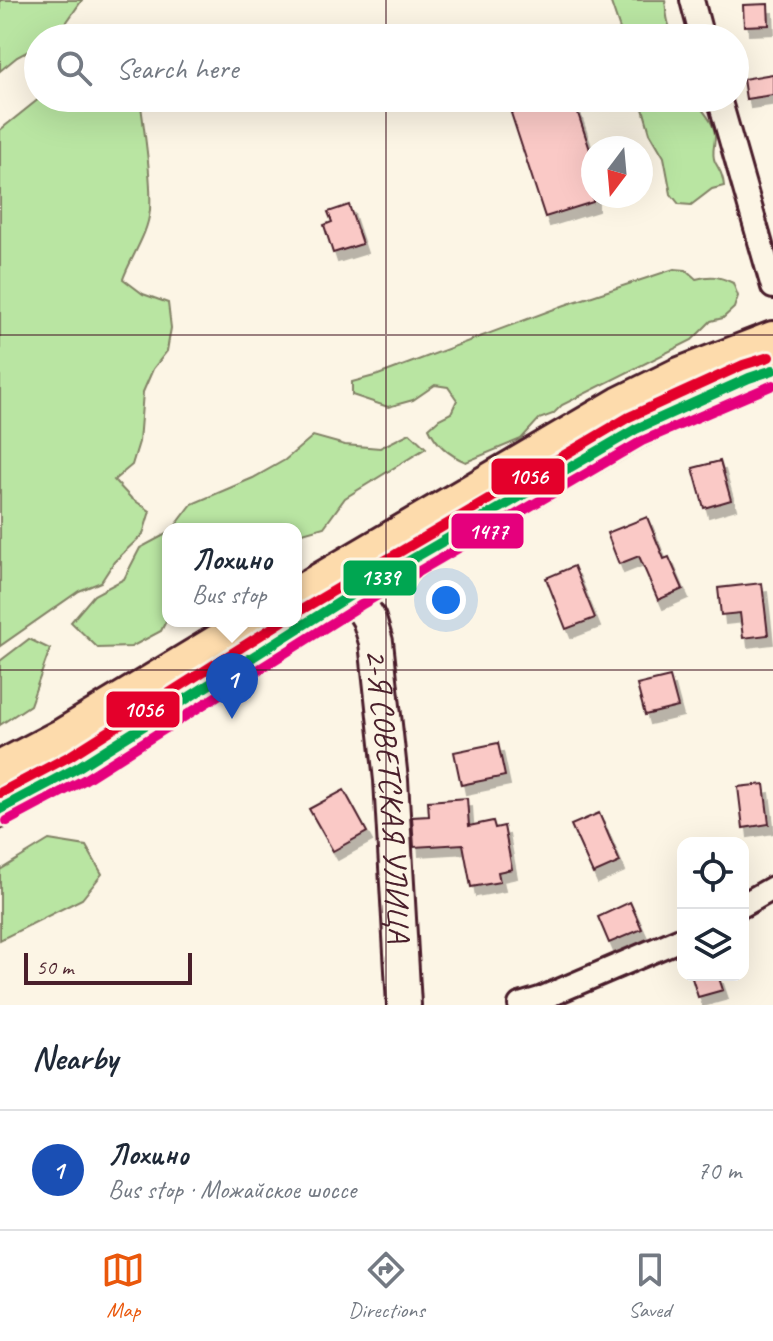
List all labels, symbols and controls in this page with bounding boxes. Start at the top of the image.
search box [24,24,749,112]
icon: search [52,46,96,90]
text: Search here [116,49,238,87]
north arrow [581,136,653,208]
line badge: 1056 [490,457,566,496]
text: 1056 [508,463,549,491]
line badge: 1477 [450,512,525,550]
text: 1477 [468,518,510,546]
popup [162,523,302,627]
text: Лохино [192,540,272,578]
line badge: 1339 [342,559,418,597]
text: 1339 [360,564,402,592]
text: Bus stop [192,578,266,611]
your location [426,580,466,620]
street label: 2-Я СОВЕТСКАЯ УЛИЦА [356,647,421,944]
pin: 1 [206,653,258,719]
line badge: 1056 [105,690,181,729]
text: 1056 [123,696,164,724]
map controls [677,837,749,981]
button: locate [677,837,749,909]
button: layers [677,909,749,981]
scale bar [24,949,192,985]
text: 50 m [36,953,73,981]
text: Nearby [32,1036,118,1079]
text: Лохино [108,1135,189,1173]
text: 1 [52,1154,64,1187]
text: 70 m [697,1154,741,1187]
text: Bus stop · Можайское шоссе [108,1173,356,1206]
tab: Map [101,1248,145,1324]
tab: Directions [348,1248,425,1324]
tab: Saved [628,1248,672,1324]

